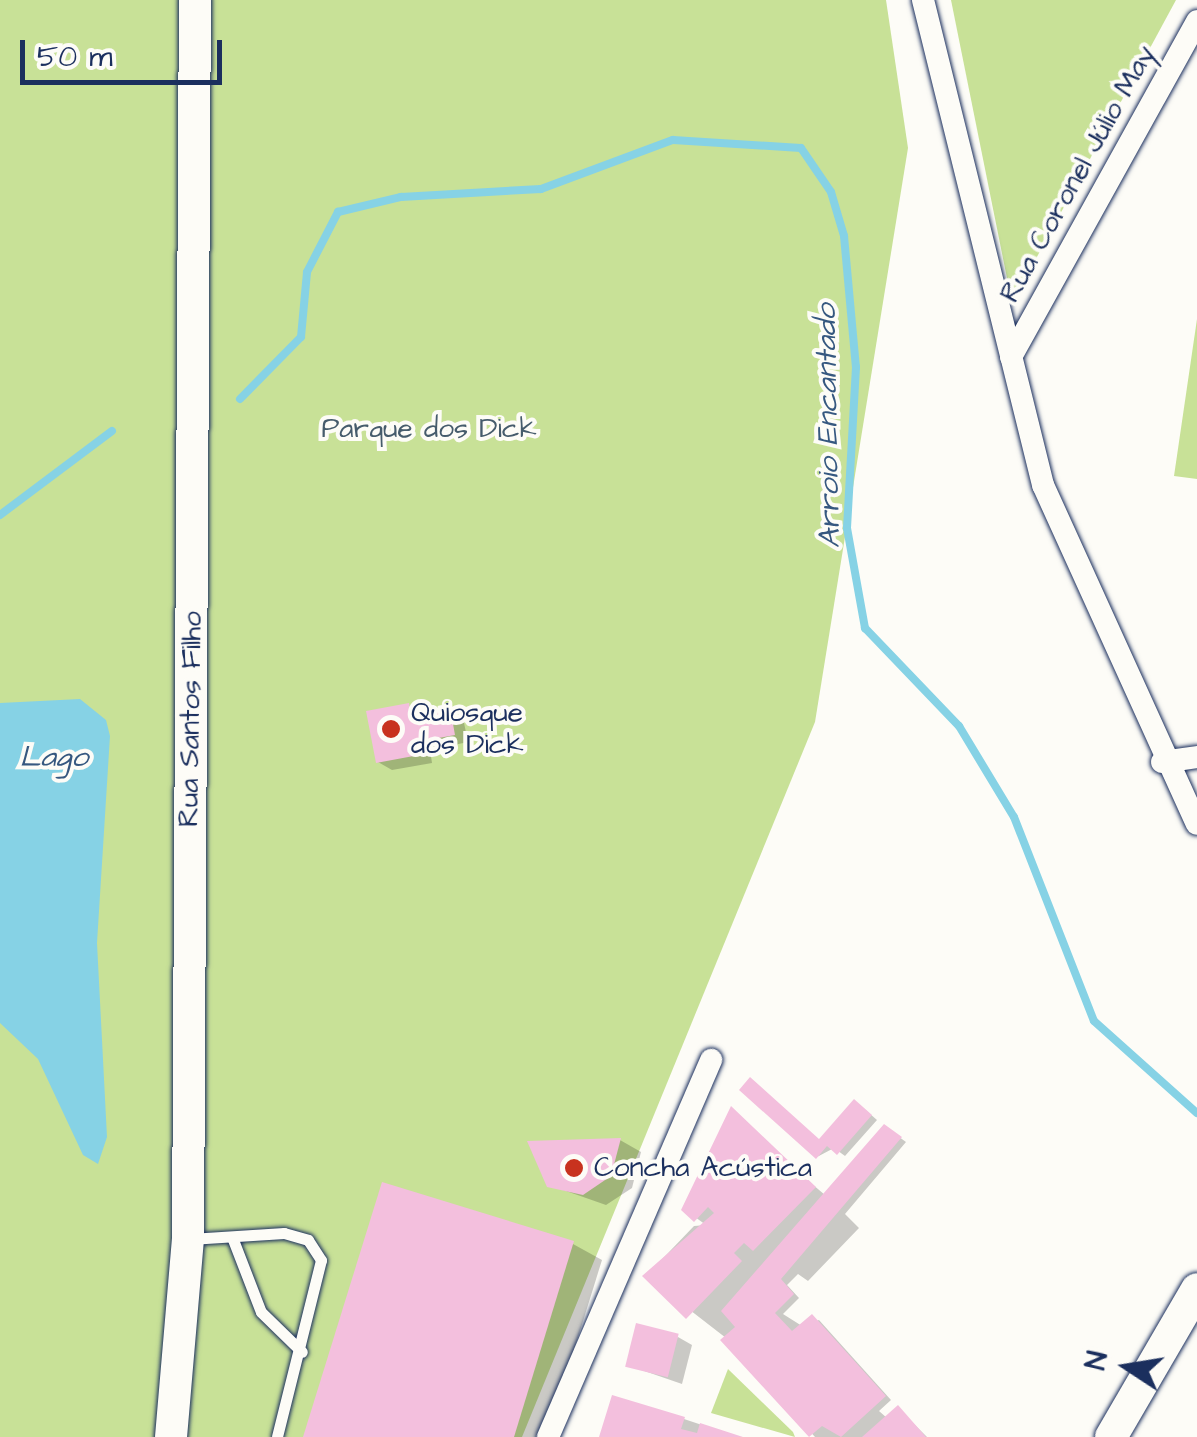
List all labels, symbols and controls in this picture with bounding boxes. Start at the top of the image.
scale bar [25,20,228,82]
text: 50 m [37,36,113,78]
street label: Rua Coronel Júlio May [993,40,1163,308]
water label: Arroio Encantado [808,304,848,548]
park label: Parque dos Dick [321,412,537,446]
street label: Rua Santos Filho [172,611,210,827]
place label: Quiosque dos Dick [411,696,524,762]
marker: Quiosque dos Dick [380,718,402,740]
water label: Lago [20,739,88,775]
place label: Concha Acústica [594,1151,812,1185]
marker: Concha Acústica [563,1157,585,1179]
north arrow [1077,1317,1177,1417]
text: N [1076,1348,1118,1373]

